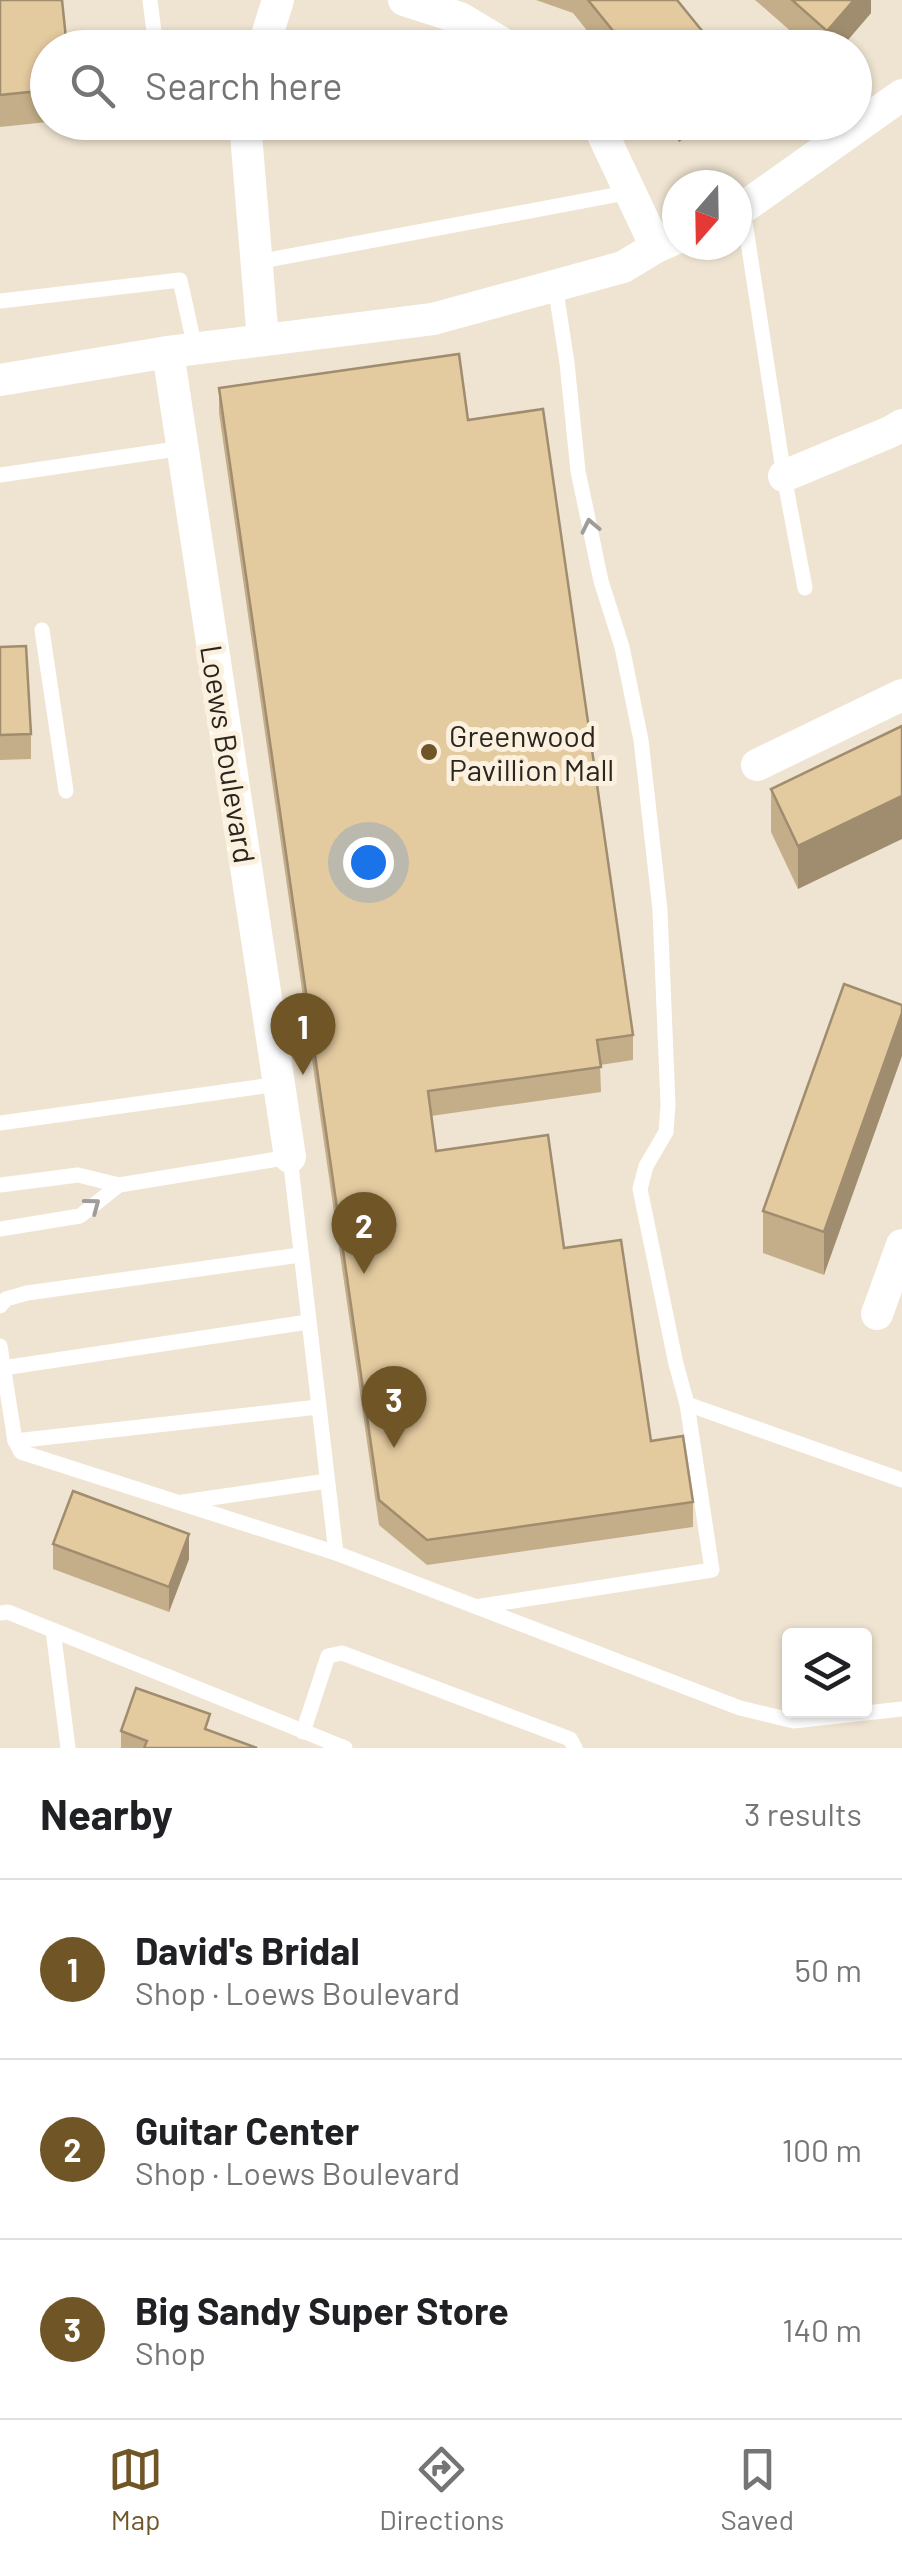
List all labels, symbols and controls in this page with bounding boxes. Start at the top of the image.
search box [30,30,872,140]
icon: search [65,58,120,113]
text: Search here [145,62,343,108]
north arrow [662,170,752,260]
one-way arrow [580,518,601,535]
street label: Loews Boulevard [194,642,264,866]
place label: Greenwood Pavillion Mall [449,717,614,787]
marker: Greenwood Pavillion Mall [418,741,440,763]
your location [343,837,394,888]
pin: 1 [270,992,336,1075]
pin: 2 [332,1192,396,1274]
one-way arrow [82,1200,100,1217]
pin: 3 [362,1366,426,1448]
map controls [782,1628,872,1718]
button: layers [782,1628,872,1718]
text: Nearby [40,1788,173,1838]
text: 3 results [744,1794,862,1832]
text: David's Bridal [135,1927,360,1973]
text: 1 [67,1950,78,1988]
text: 50 m [795,1950,862,1988]
text: Shop · Loews Boulevard [135,1973,460,2011]
text: Guitar Center [135,2107,359,2153]
text: 2 [64,2130,81,2168]
text: 100 m [782,2130,862,2168]
text: Shop · Loews Boulevard [135,2153,460,2191]
text: Big Sandy Super Store [135,2287,509,2333]
text: 3 [64,2310,81,2348]
text: 140 m [782,2310,862,2348]
text: Shop [135,2333,206,2371]
tab: Map [108,2442,163,2536]
tab: Directions [379,2442,504,2536]
tab: Saved [720,2442,794,2536]

